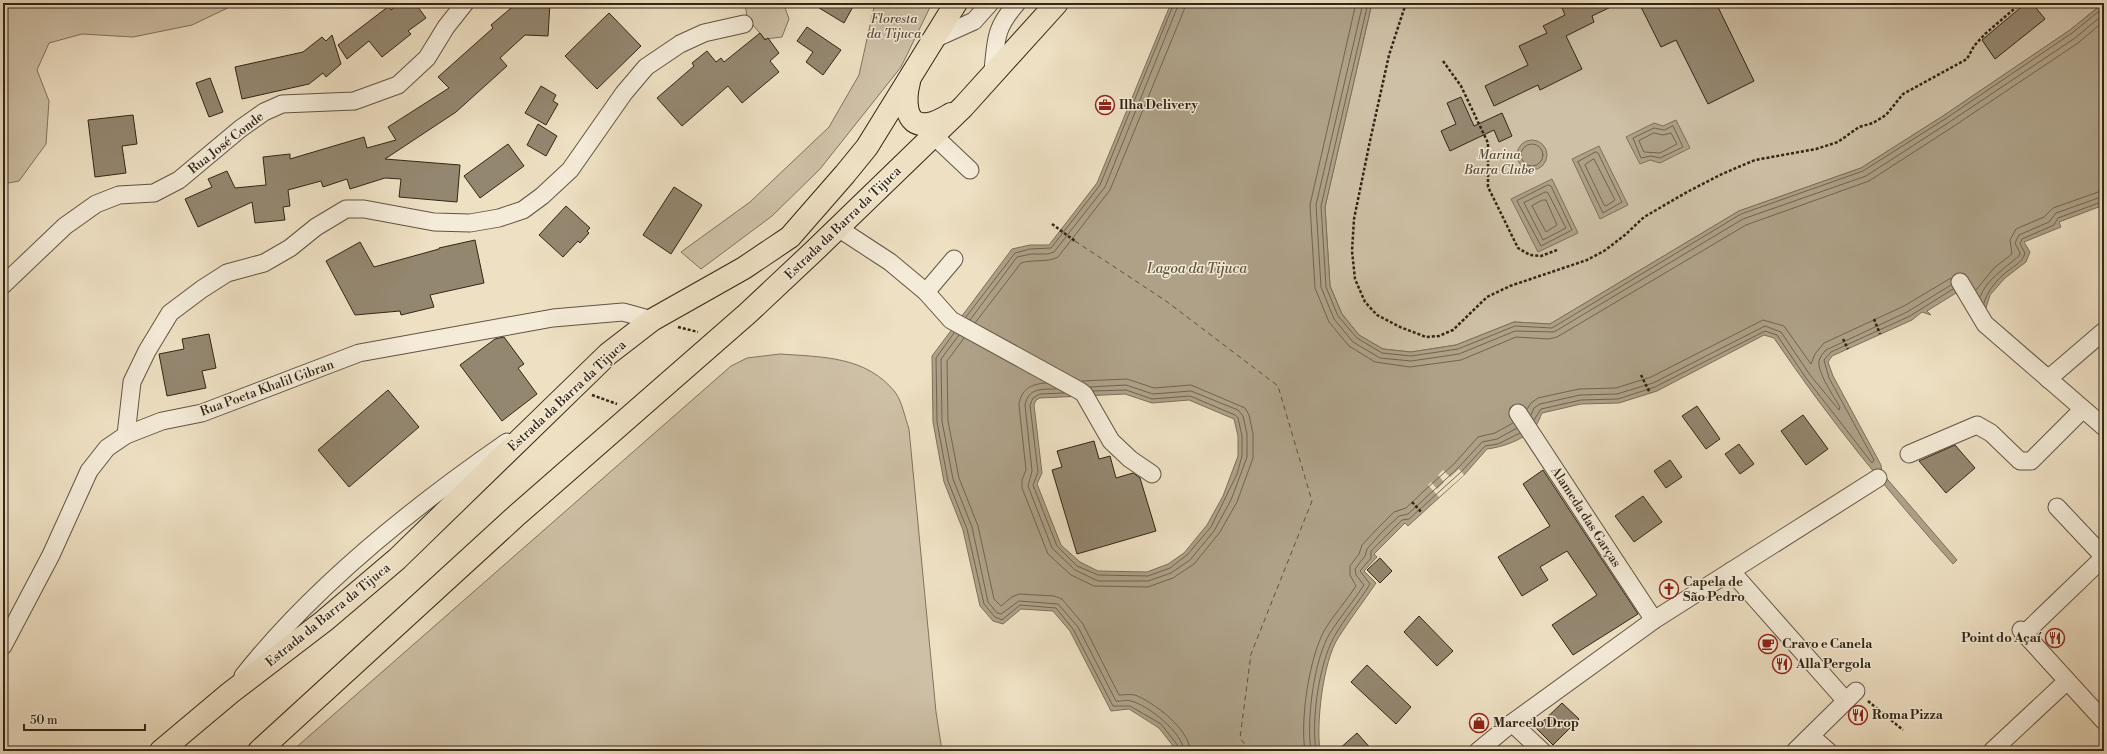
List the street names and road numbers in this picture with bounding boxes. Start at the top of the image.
street label: Rua José Conde [185,108,267,177]
street label: Estrada da Barra da Tijuca [781,163,905,283]
street label: Estrada da Barra da Tijuca [505,337,630,455]
street label: Rua Poeta Khalil Gibran [198,356,336,420]
street label: Alameda das Garças [1547,463,1625,571]
street label: Estrada da Barra da Tijuca [262,559,394,670]

